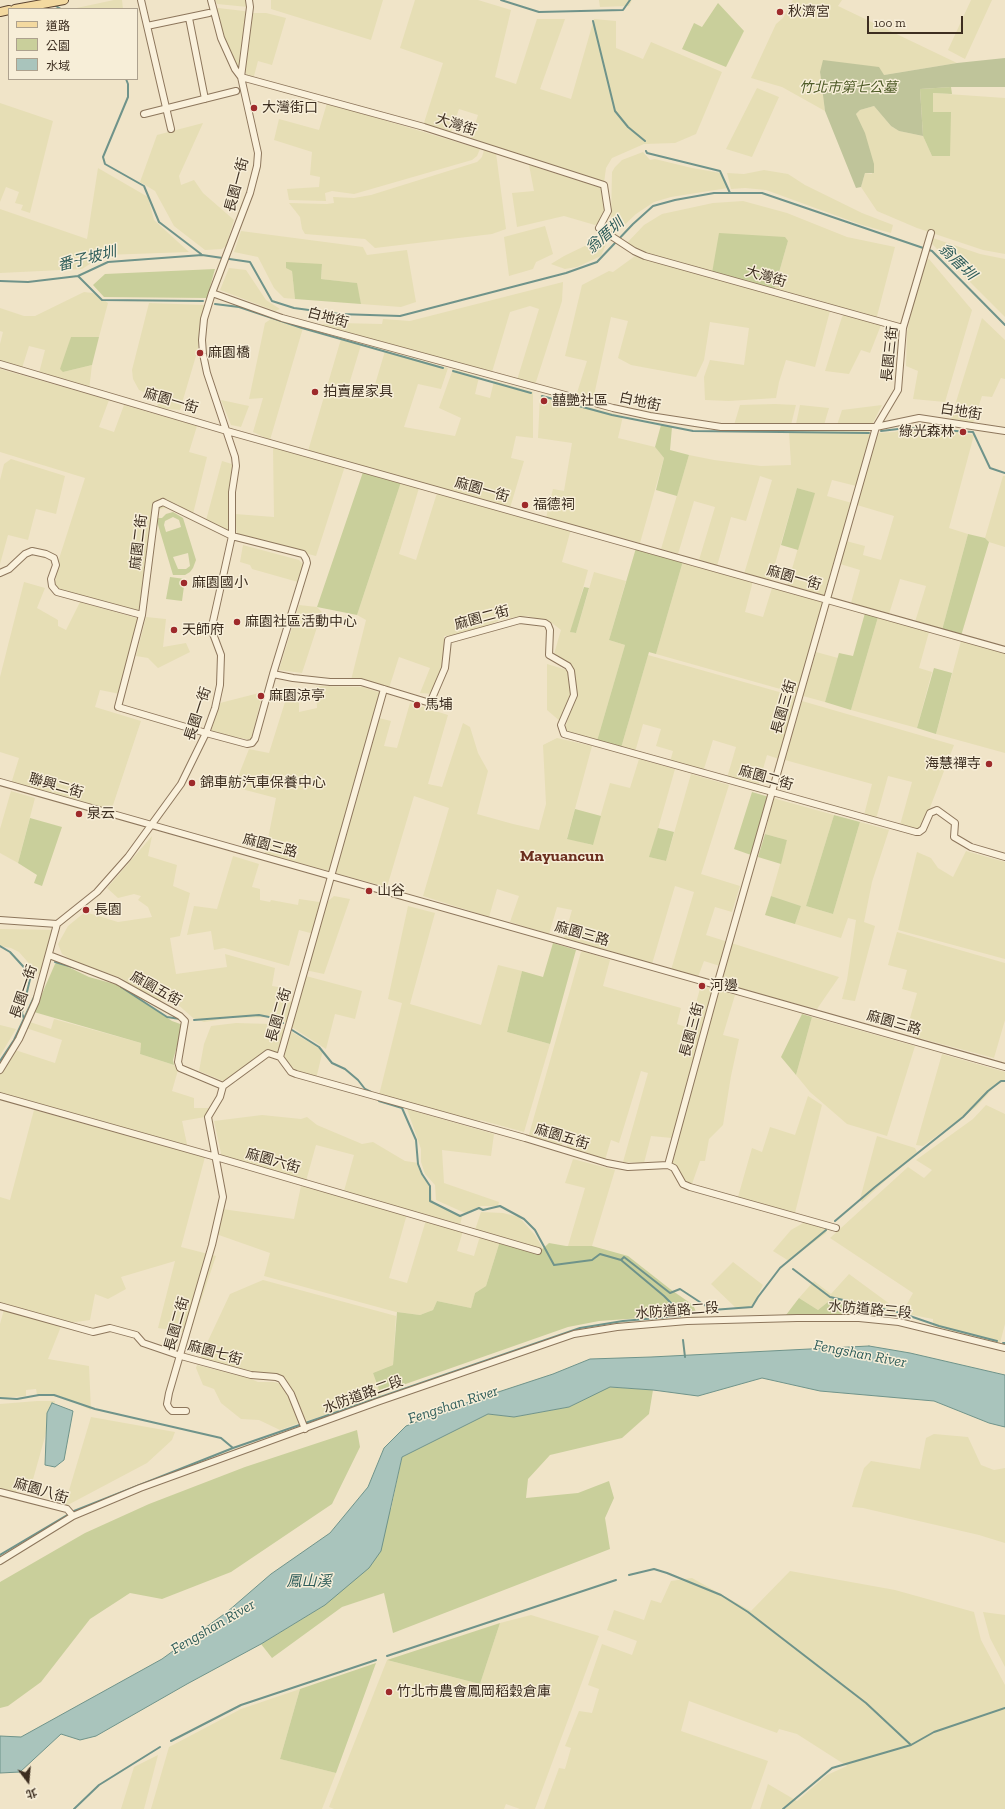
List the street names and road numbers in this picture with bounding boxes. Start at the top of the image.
street label: 大灣街 [433,111,479,139]
street label: 長園一街 [222,156,252,214]
street label: 大灣街 [743,263,789,291]
street label: 白地街 [306,304,350,332]
street label: 長園三街 [879,325,901,383]
street label: 麻園一街 [142,385,200,417]
street label: 白地街 [618,389,662,415]
street label: 白地街 [939,400,983,424]
street label: 麻園一街 [453,474,511,506]
street label: 麻園二街 [127,513,151,571]
street label: 麻園一街 [765,562,823,594]
street label: 麻園二街 [453,603,511,633]
street label: 長園三街 [768,678,800,736]
street label: 長園一街 [181,685,215,743]
street label: 麻園二街 [737,762,795,794]
street label: 聯興二街 [27,770,85,802]
street label: 麻園三路 [241,831,299,861]
street label: 麻園三路 [553,918,611,950]
street label: 長園一街 [7,963,41,1021]
street label: 麻園五街 [127,968,185,1010]
street label: 長園二街 [263,986,295,1044]
street label: 長園三街 [677,1001,707,1059]
street label: 麻園三路 [865,1007,923,1039]
street label: 麻園五街 [533,1121,591,1153]
street label: 麻園六街 [244,1145,302,1177]
street label: 長園二街 [161,1295,193,1353]
street label: 水防道路三段 [827,1298,913,1322]
street label: 水防道路二段 [635,1300,719,1322]
street label: 麻園七街 [186,1337,244,1369]
street label: 水防道路二段 [321,1373,405,1417]
street label: 麻園八街 [12,1475,70,1507]

